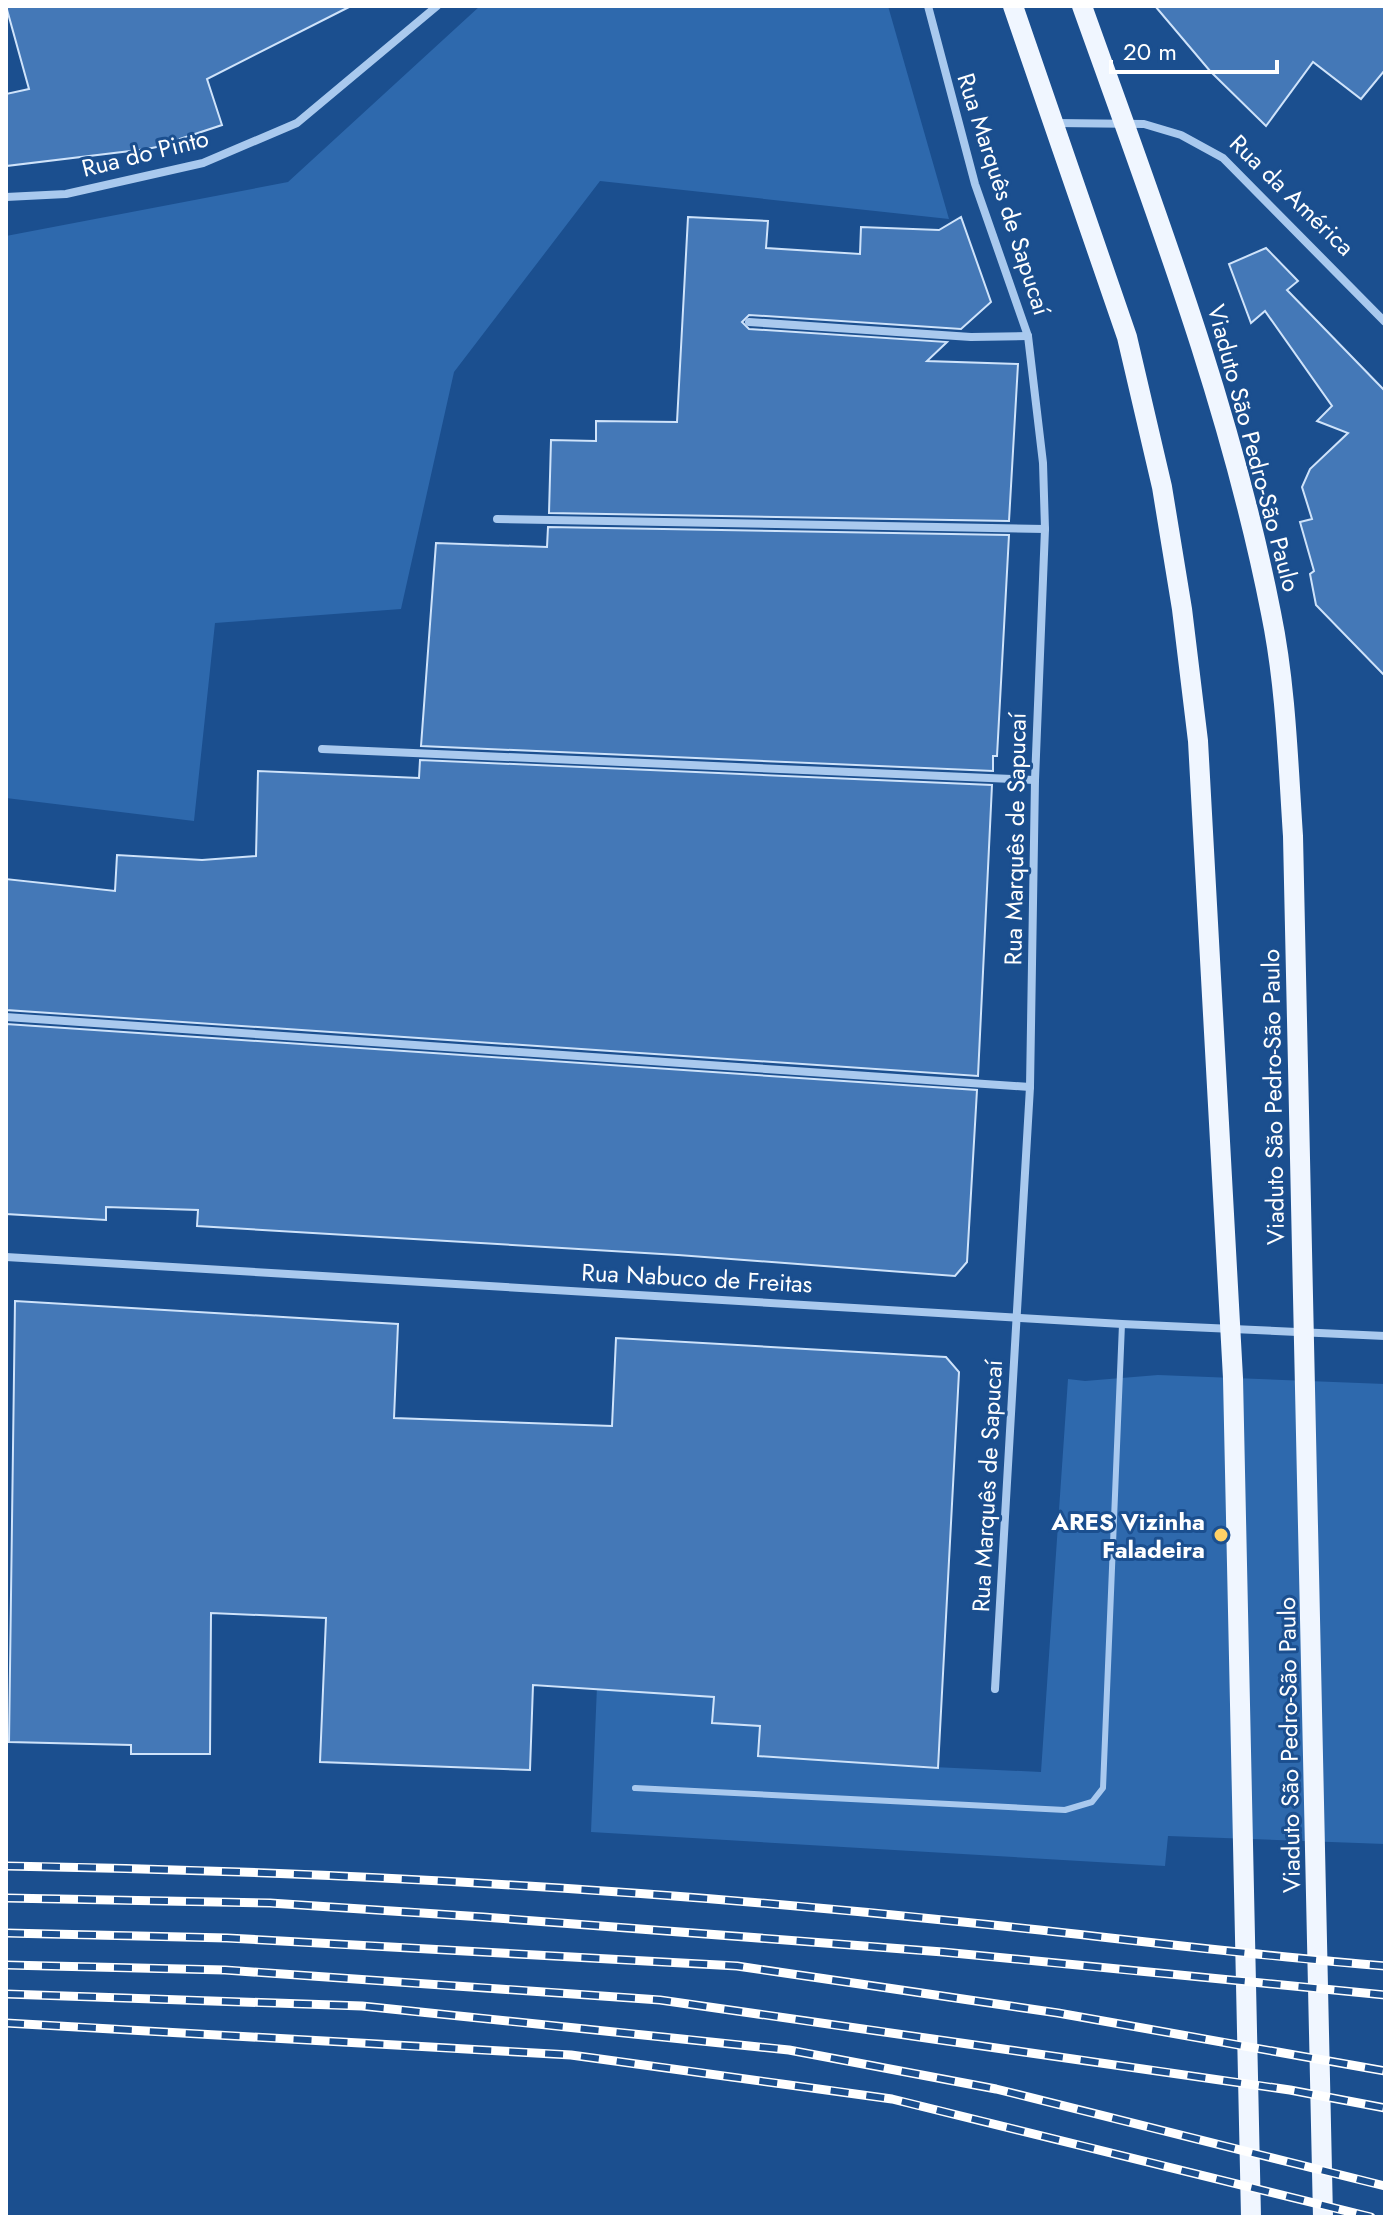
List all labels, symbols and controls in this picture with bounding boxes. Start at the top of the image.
scale bar [1111,24,1277,74]
text: 20 m [1123,34,1177,69]
street label: Rua Marquês de Sapucaí [948,68,1060,320]
street label: Rua do Pinto [78,120,212,186]
street label: Rua da América [1222,126,1362,264]
street label: Viaduto São Pedro-São Paulo [1199,301,1309,595]
street label: Rua Marquês de Sapucaí [995,712,1035,966]
street label: Viaduto São Pedro-São Paulo [1253,949,1293,1245]
street label: Rua Nabuco de Freitas [581,1254,813,1302]
street label: Rua Marquês de Sapucaí [963,1358,1011,1613]
place label: ARES Vizinha Faladeira [1050,1504,1205,1567]
marker: ARES Vizinha Faladeira [1212,1526,1230,1544]
street label: Viaduto São Pedro-São Paulo [1269,1597,1309,1893]

